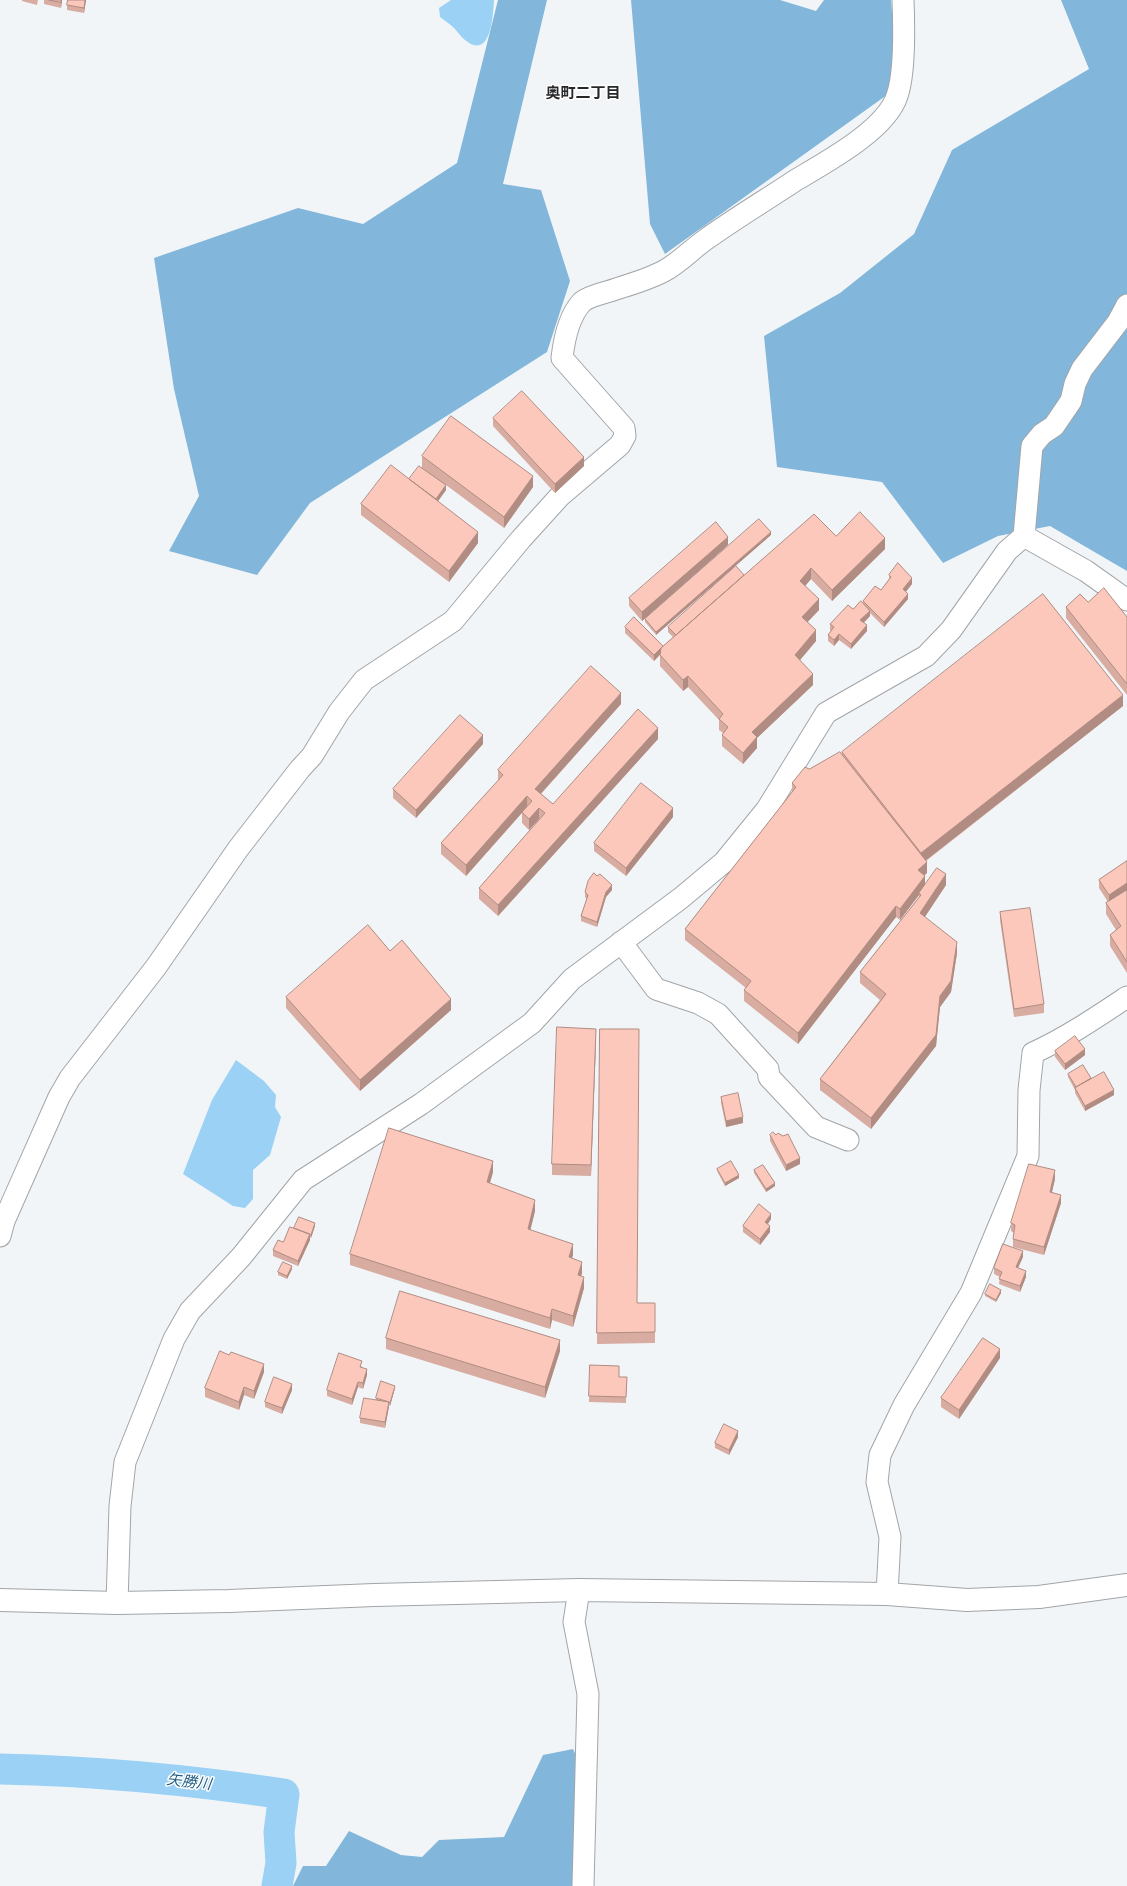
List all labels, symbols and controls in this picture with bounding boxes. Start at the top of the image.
district label: 奥町二丁目 [546,84,620,102]
water label: 矢勝川 [166,1770,212,1794]

